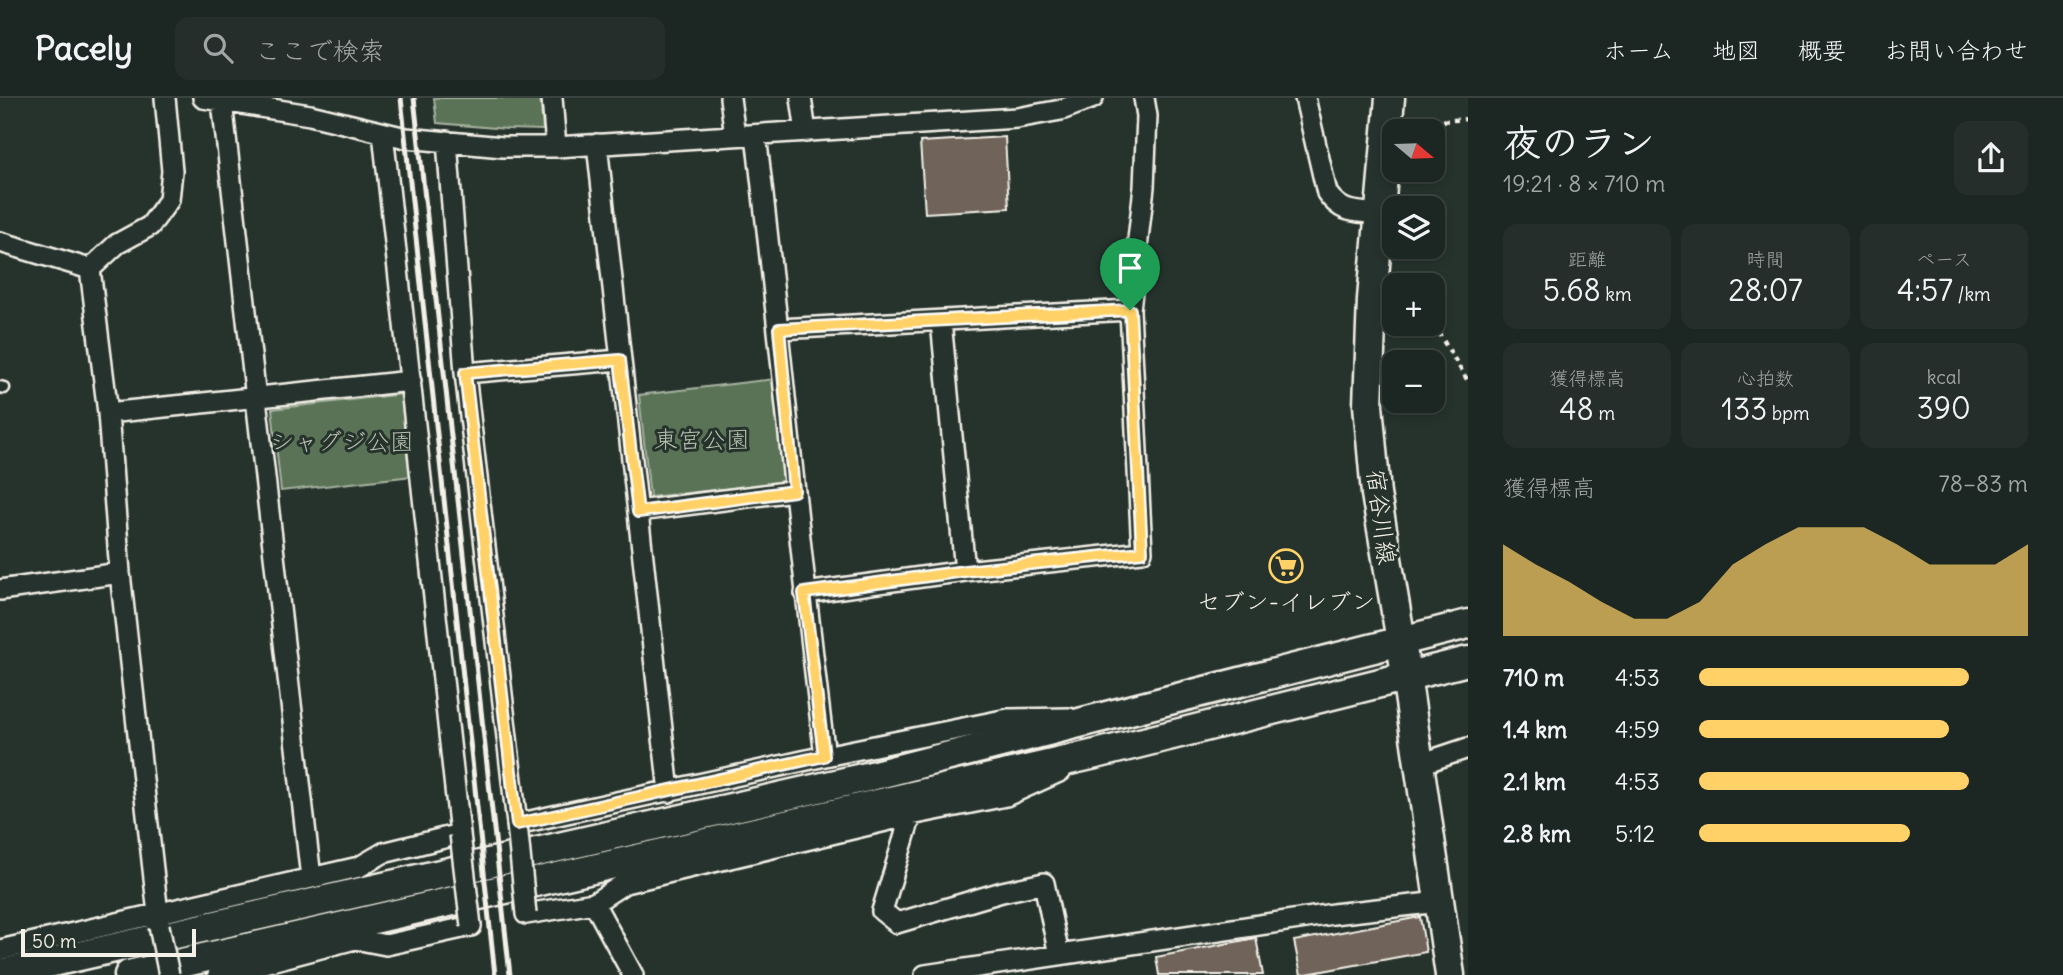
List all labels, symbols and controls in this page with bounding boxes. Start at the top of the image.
search box [175,17,665,80]
text: Pacely [35,27,133,69]
icon: search [199,29,237,67]
text: ここで検索 [255,34,385,67]
text: ホーム [1603,35,1674,65]
text: 地図 [1712,35,1760,65]
text: 概要 [1798,35,1846,65]
text: お問い合わせ [1884,35,2028,65]
north arrow [1382,119,1446,182]
map controls [1382,119,1445,413]
text: 夜のラン [1503,119,1655,166]
button: share [1954,121,2028,195]
text: 19:21 · 8 × 710 m [1503,169,1665,198]
button: layers [1382,196,1445,259]
pin [1100,238,1160,310]
text: 距離 [1568,247,1606,271]
text: 時間 [1746,247,1785,271]
text: ペース [1916,247,1972,271]
icon: arrive [1111,249,1149,287]
text: 5.68 [1543,271,1601,309]
text: 28:07 [1728,271,1803,309]
text: 4:57 [1897,271,1953,309]
button: + [1382,273,1445,336]
text: km [1601,282,1632,306]
text: /km [1953,282,1991,306]
button: − [1382,350,1445,413]
text: kcal [1927,365,1961,389]
text: 獲得標高 [1549,366,1625,390]
text: 心拍数 [1737,366,1794,390]
text: 390 [1917,389,1971,427]
text: 48 [1559,390,1594,428]
text: 133 [1721,390,1767,428]
text: m [1594,401,1615,425]
text: bpm [1767,401,1810,425]
park label: 東宮公園 [654,424,750,454]
park label: シャグジ公園 [270,426,414,456]
street label: 宿谷川線 [1361,467,1403,566]
text: 78–83 m [1938,469,2028,498]
text: 獲得標高 [1503,473,1595,502]
supermarket icon: セブン-イレブン [1267,547,1305,585]
place label: セブン-イレブン [1197,586,1375,616]
text: 710 m [1503,663,1564,692]
text: 4:53 [1615,663,1660,692]
text: 1.4 km [1503,715,1567,744]
text: 4:59 [1615,715,1660,744]
text: 2.1 km [1503,767,1566,796]
text: 4:53 [1615,767,1660,796]
text: 2.8 km [1503,819,1571,848]
text: 5:12 [1615,819,1655,848]
scale bar [21,926,196,958]
text: 50 m [32,929,77,953]

